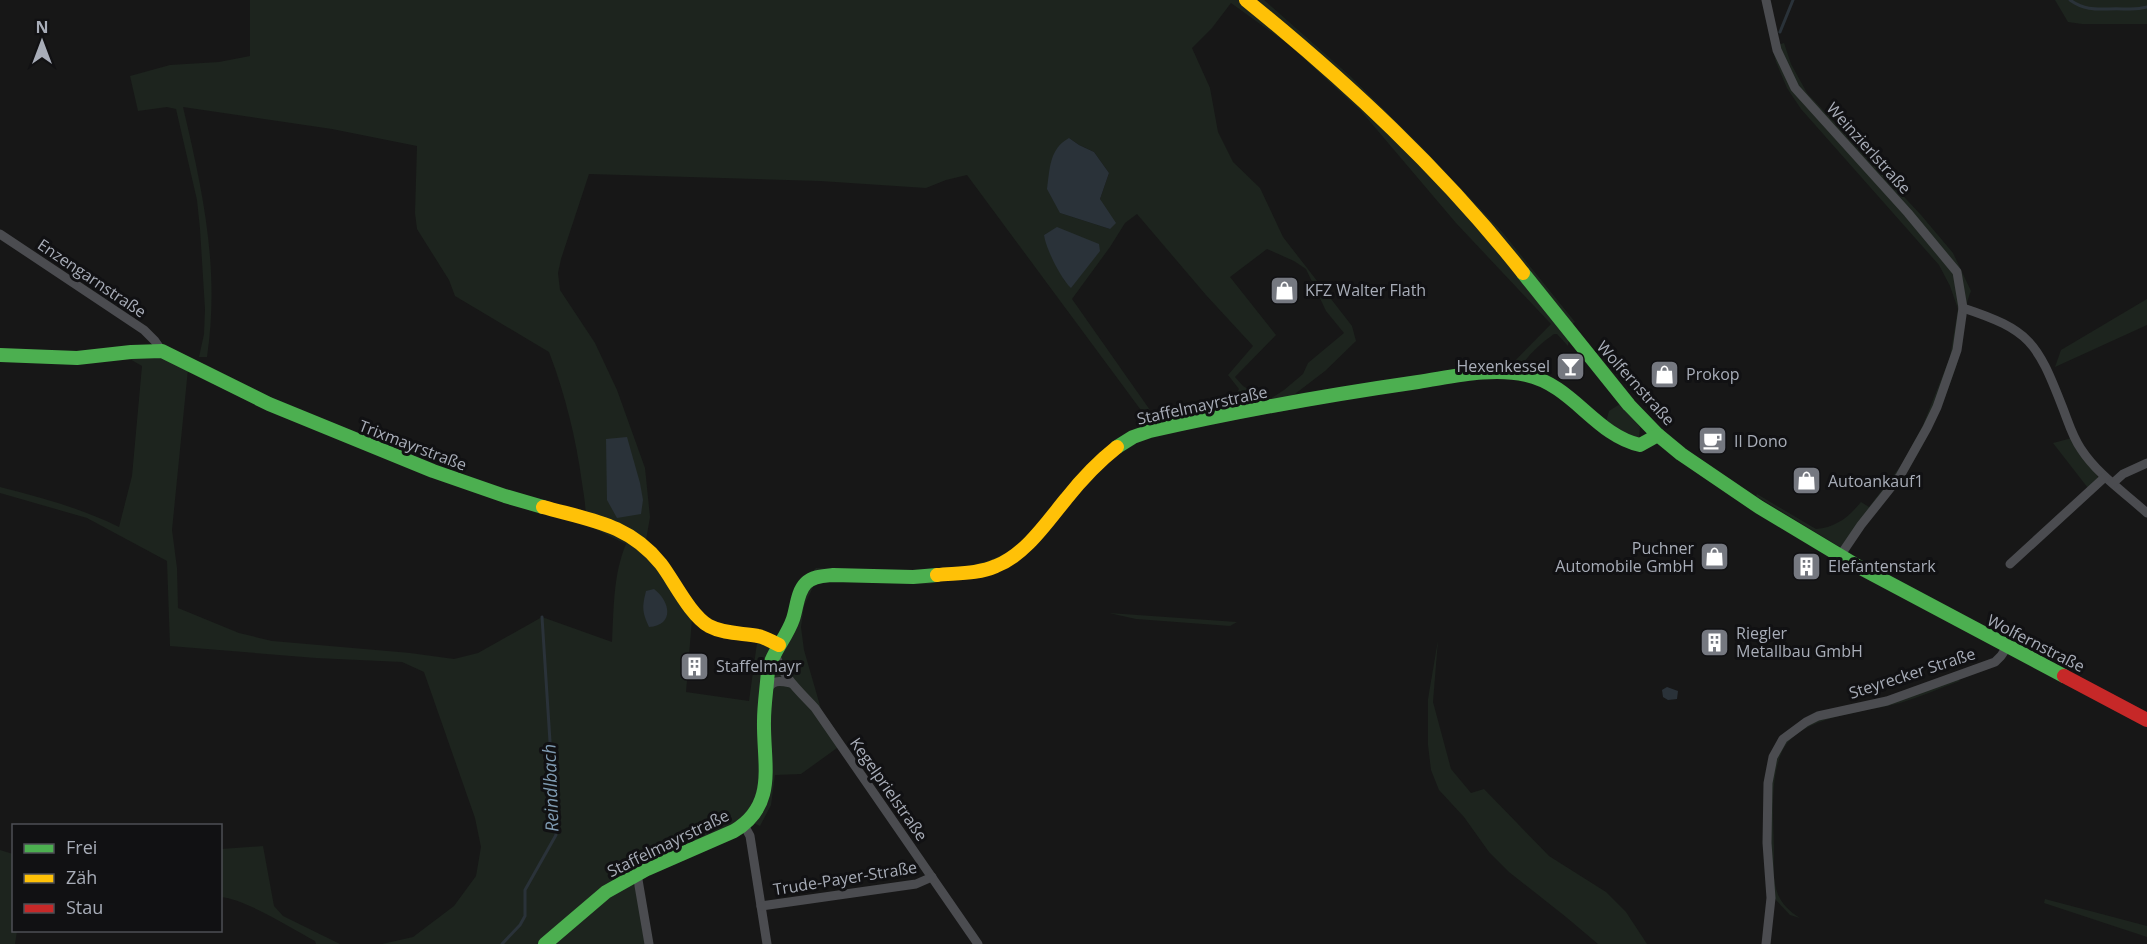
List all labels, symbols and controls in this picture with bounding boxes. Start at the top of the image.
north arrow [12,12,72,72]
text: N [35,16,49,38]
street label: Weinzierlstraße [1822,97,1916,199]
street label: Enzengarnstraße [33,233,151,323]
shop icon: KFZ Walter Flath [1268,274,1300,306]
place label: KFZ Walter Flath [1305,279,1426,301]
street label: Wolfernstraße [1592,336,1680,430]
bar icon: Hexenkessel [1555,350,1587,382]
place label: Hexenkessel [1456,355,1550,377]
shop icon: Prokop [1649,358,1681,390]
place label: Prokop [1686,363,1740,385]
street label: Staffelmayrstraße [1135,380,1269,430]
street label: Trixmayrstraße [356,414,470,476]
cafe icon: Il Dono [1697,425,1729,457]
place label: Il Dono [1734,430,1787,452]
shop icon: Autoankauf1 [1791,465,1823,497]
place label: Autoankauf1 [1828,470,1924,492]
place label: Puchner Automobile GmbH [1555,537,1694,577]
shop icon: Puchner Automobile GmbH [1699,541,1731,573]
building icon: Elefantenstark [1791,550,1823,582]
place label: Elefantenstark [1828,555,1936,577]
street label: Wolfernstraße [1983,609,2089,677]
place label: Riegler Metallbau GmbH [1736,622,1863,662]
building icon: Riegler Metallbau GmbH [1699,626,1731,658]
street label: Steyrecker Straße [1846,642,1978,704]
building icon: Staffelmayr [679,650,711,682]
place label: Staffelmayr [716,655,802,677]
street label: Kegelprielstraße [845,733,933,845]
water label: Reindlbach [536,744,564,833]
street label: Staffelmayrstraße [603,804,733,882]
legend [12,824,222,932]
text: Frei [66,835,97,859]
street label: Trude-Payer-Straße [772,856,918,900]
text: Zäh [66,865,97,889]
text: Stau [66,895,103,919]

